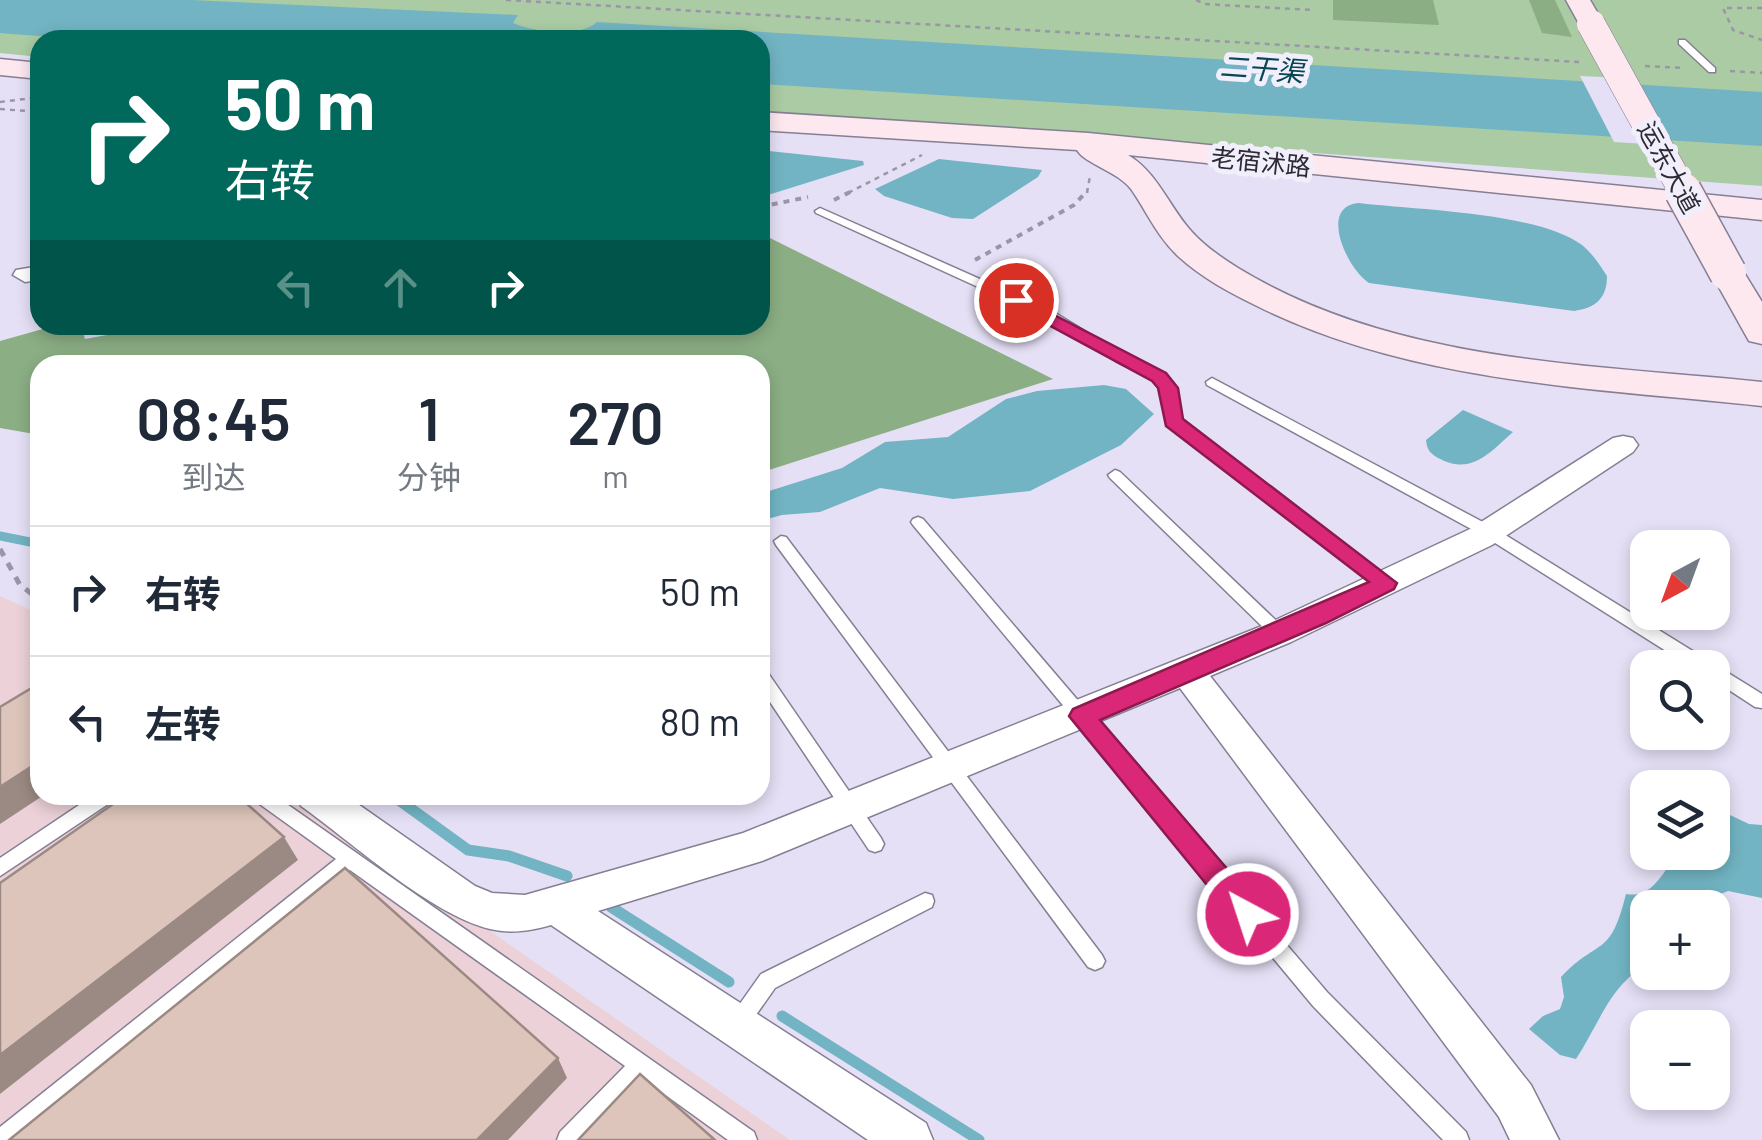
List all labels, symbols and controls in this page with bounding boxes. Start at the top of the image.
water label: 二干渠 [1219,48,1309,88]
text: 50 m [225,60,375,144]
icon: right [60,70,190,200]
street label: 运东大道 [1633,116,1707,218]
street label: 老宿沭路 [1210,141,1312,181]
text: 右转 [225,152,315,206]
pin [974,258,1059,343]
icon: left [268,260,323,315]
icon: ahead [373,260,428,315]
icon: right [478,260,533,315]
icon: arrive [989,273,1044,328]
text: 08:45 [136,381,291,453]
text: 1 [418,381,439,453]
text: 270 [567,385,664,457]
text: m [602,456,629,494]
text: 到达 [181,457,245,495]
text: 分钟 [397,457,461,495]
north arrow [1630,530,1730,630]
map controls [1630,530,1730,1110]
icon: right [60,564,115,619]
text: 50 m [660,568,740,614]
text: 右转 [145,570,221,616]
button: search [1630,650,1730,750]
icon: left [60,694,115,749]
text: 80 m [660,698,740,744]
text: 左转 [145,700,221,746]
button: layers [1630,770,1730,870]
position arrow [1196,862,1300,966]
button: + [1630,890,1730,990]
button: − [1630,1010,1730,1110]

